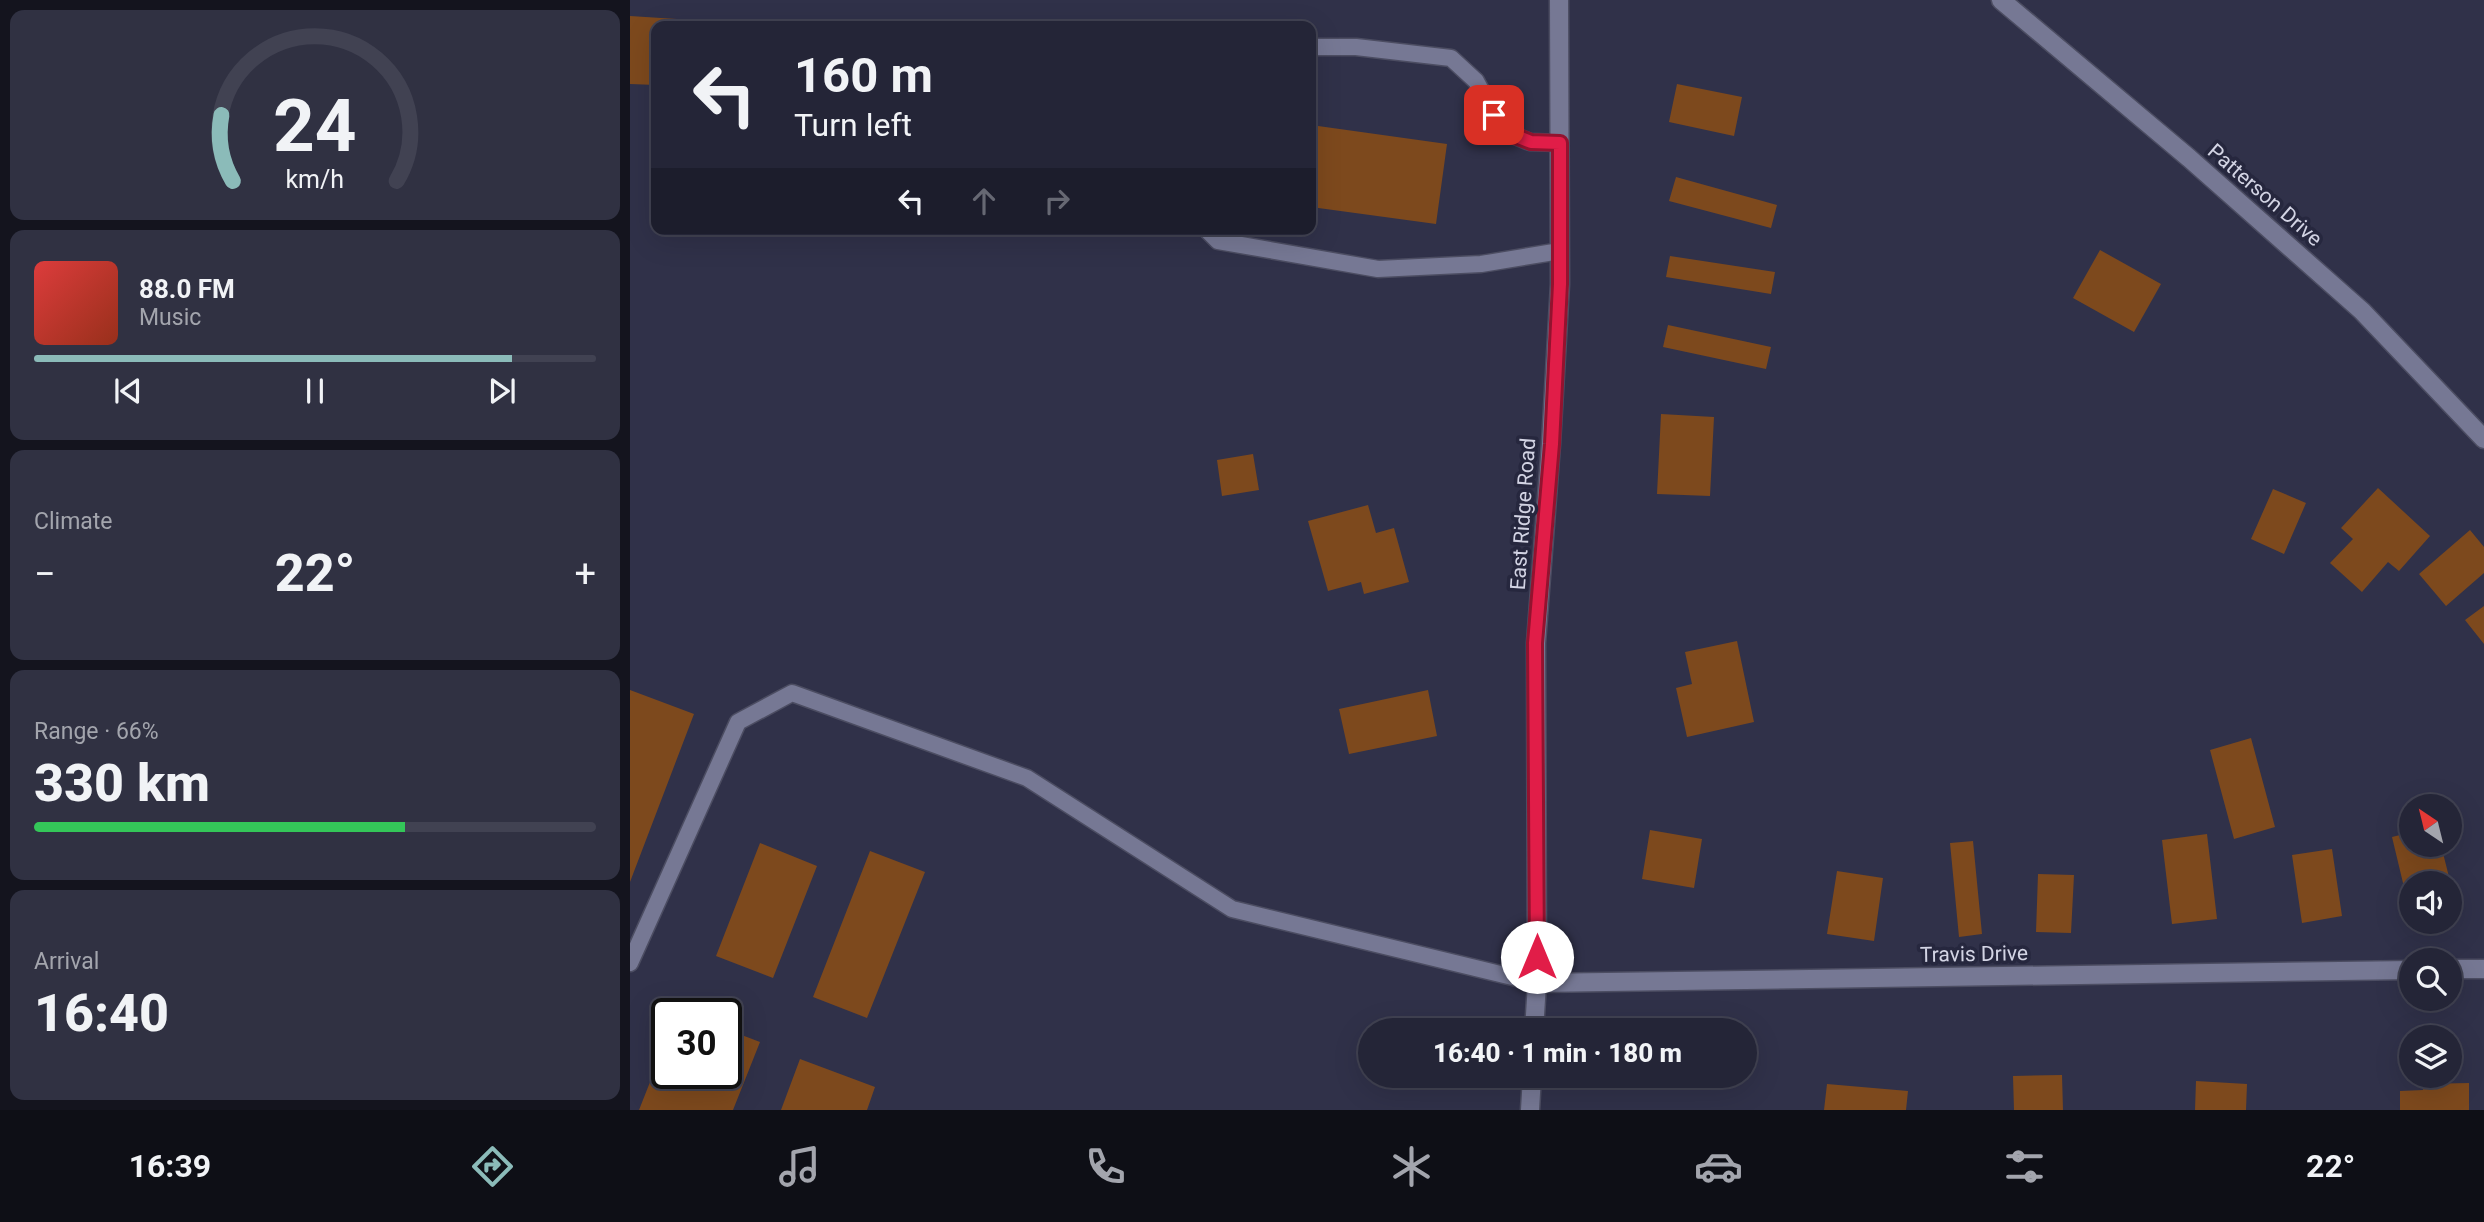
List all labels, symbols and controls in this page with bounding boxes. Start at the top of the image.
text: 160 m [794,47,933,104]
icon: left [679,49,770,140]
text: 24 [273,83,357,169]
pin [1464,85,1524,145]
icon: arrive [1475,96,1513,134]
text: Turn left [794,106,912,144]
street label: Patterson Drive [2203,139,2327,251]
text: km/h [286,165,344,194]
icon: left [892,182,930,220]
icon: ahead [965,182,1003,220]
icon: right [1038,182,1076,220]
text: 88.0 FM [139,274,235,304]
text: Music [139,304,201,331]
icon: previous [109,372,147,410]
icon: pause [296,372,334,410]
icon: next [483,372,521,410]
street label: East Ridge Road [1506,437,1540,591]
text: Climate [34,508,113,535]
text: 22° [275,543,355,604]
text: − [34,552,56,596]
text: + [574,552,596,596]
text: Range · 66% [34,718,159,745]
text: 330 km [34,753,210,814]
north arrow [2399,794,2462,858]
map controls [2399,794,2462,1088]
button: sound [2399,871,2462,934]
position arrow [1500,920,1574,994]
street label: Travis Drive [1920,941,2028,967]
text: Arrival [34,948,99,975]
button: search [2399,948,2462,1011]
text: 16:40 [34,983,169,1044]
speed limit sign: 30 [651,998,742,1089]
button: layers [2399,1025,2462,1088]
text: 16:40 · 1 min · 180 m [1433,1038,1682,1068]
icon: directions [468,1142,517,1191]
icon: music [775,1142,824,1191]
icon: phone [1081,1142,1130,1191]
icon: climate [1387,1142,1436,1191]
icon: car [1694,1142,1743,1191]
icon: filters [2000,1142,2049,1191]
text: 16:39 [129,1147,211,1185]
text: 22° [2306,1147,2355,1185]

